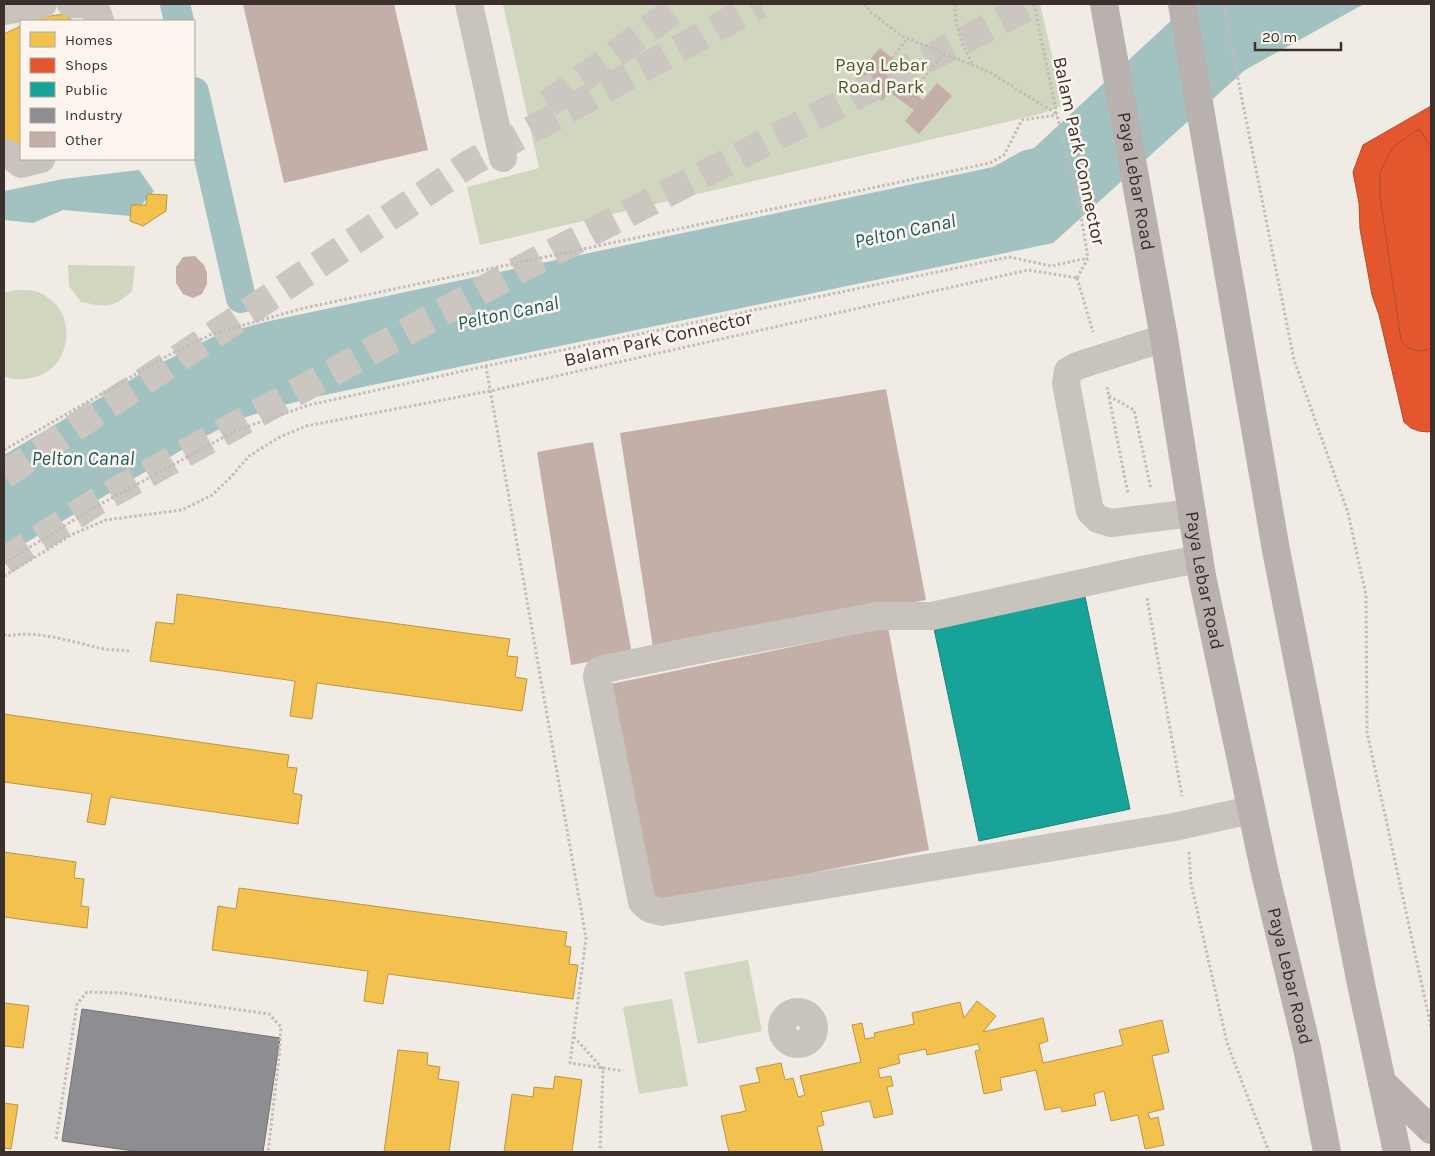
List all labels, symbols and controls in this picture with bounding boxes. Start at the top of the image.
legend [20,20,195,160]
scale bar [1255,20,1341,52]
text: 20 m [1262,28,1297,46]
text: Homes [65,31,113,49]
park label: Paya Lebar Road Park [835,54,927,98]
street label: Balam Park Connector [1048,55,1110,247]
text: Shops [65,56,108,74]
text: Public [65,81,108,99]
text: Industry [65,106,122,124]
street label: Paya Lebar Road [1113,110,1159,252]
text: Other [65,131,103,149]
water label: Pelton Canal [852,209,958,253]
water label: Pelton Canal [455,291,561,335]
street label: Balam Park Connector [562,307,754,371]
water label: Pelton Canal [31,447,135,470]
street label: Paya Lebar Road [1181,510,1228,651]
street label: Paya Lebar Road [1263,905,1317,1047]

